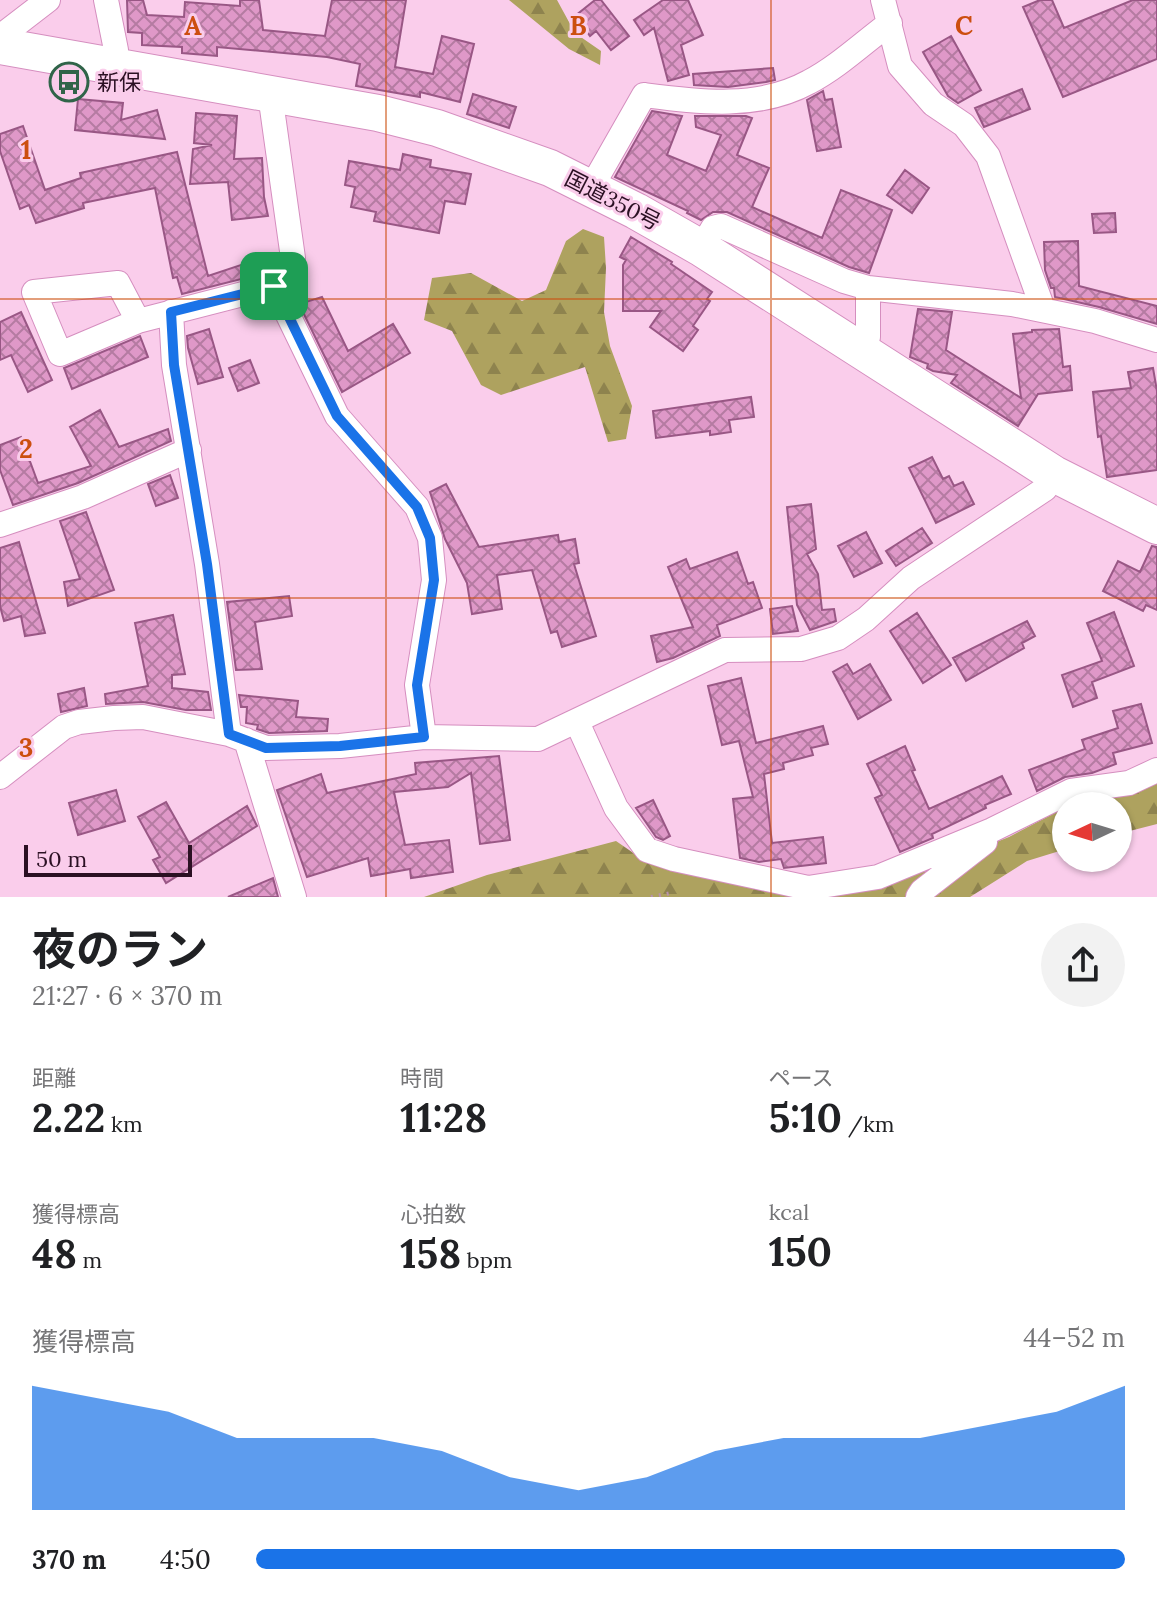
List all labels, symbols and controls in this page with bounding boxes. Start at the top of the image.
text: A [184,9,202,42]
text: B [569,9,587,42]
text: C [955,9,973,42]
bus stop icon: 新保 [48,61,90,103]
place label: 新保 [97,68,141,96]
text: 1 [21,133,31,166]
street label: 国道350号 [560,164,666,236]
pin [240,252,308,320]
icon: arrive [252,264,296,308]
text: 2 [19,432,33,465]
text: 3 [19,731,33,764]
north arrow [1052,792,1132,872]
map controls [1052,792,1132,872]
scale bar [24,841,192,877]
text: 50 m [36,845,87,873]
text: 夜のラン [32,921,208,977]
button: share [1041,923,1125,1007]
text: 21:27 · 6 × 370 m [32,979,223,1012]
text: 距離 [32,1064,76,1092]
text: 時間 [400,1064,444,1092]
text: ペース [769,1064,834,1092]
text: 2.22 [32,1092,105,1143]
text: 11:28 [400,1092,487,1143]
text: 5:10 [769,1092,842,1143]
text: km [105,1110,143,1138]
text: /km [842,1110,894,1138]
text: kcal [769,1198,809,1226]
text: 獲得標高 [32,1200,120,1228]
text: 心拍数 [400,1200,466,1228]
text: 150 [769,1226,832,1277]
text: 48 [32,1228,77,1279]
text: 158 [400,1228,461,1279]
text: m [77,1246,102,1274]
text: bpm [461,1246,512,1274]
text: 44–52 m [1023,1321,1125,1354]
text: 獲得標高 [32,1325,136,1358]
text: 370 m [32,1543,106,1576]
text: 4:50 [160,1543,211,1576]

